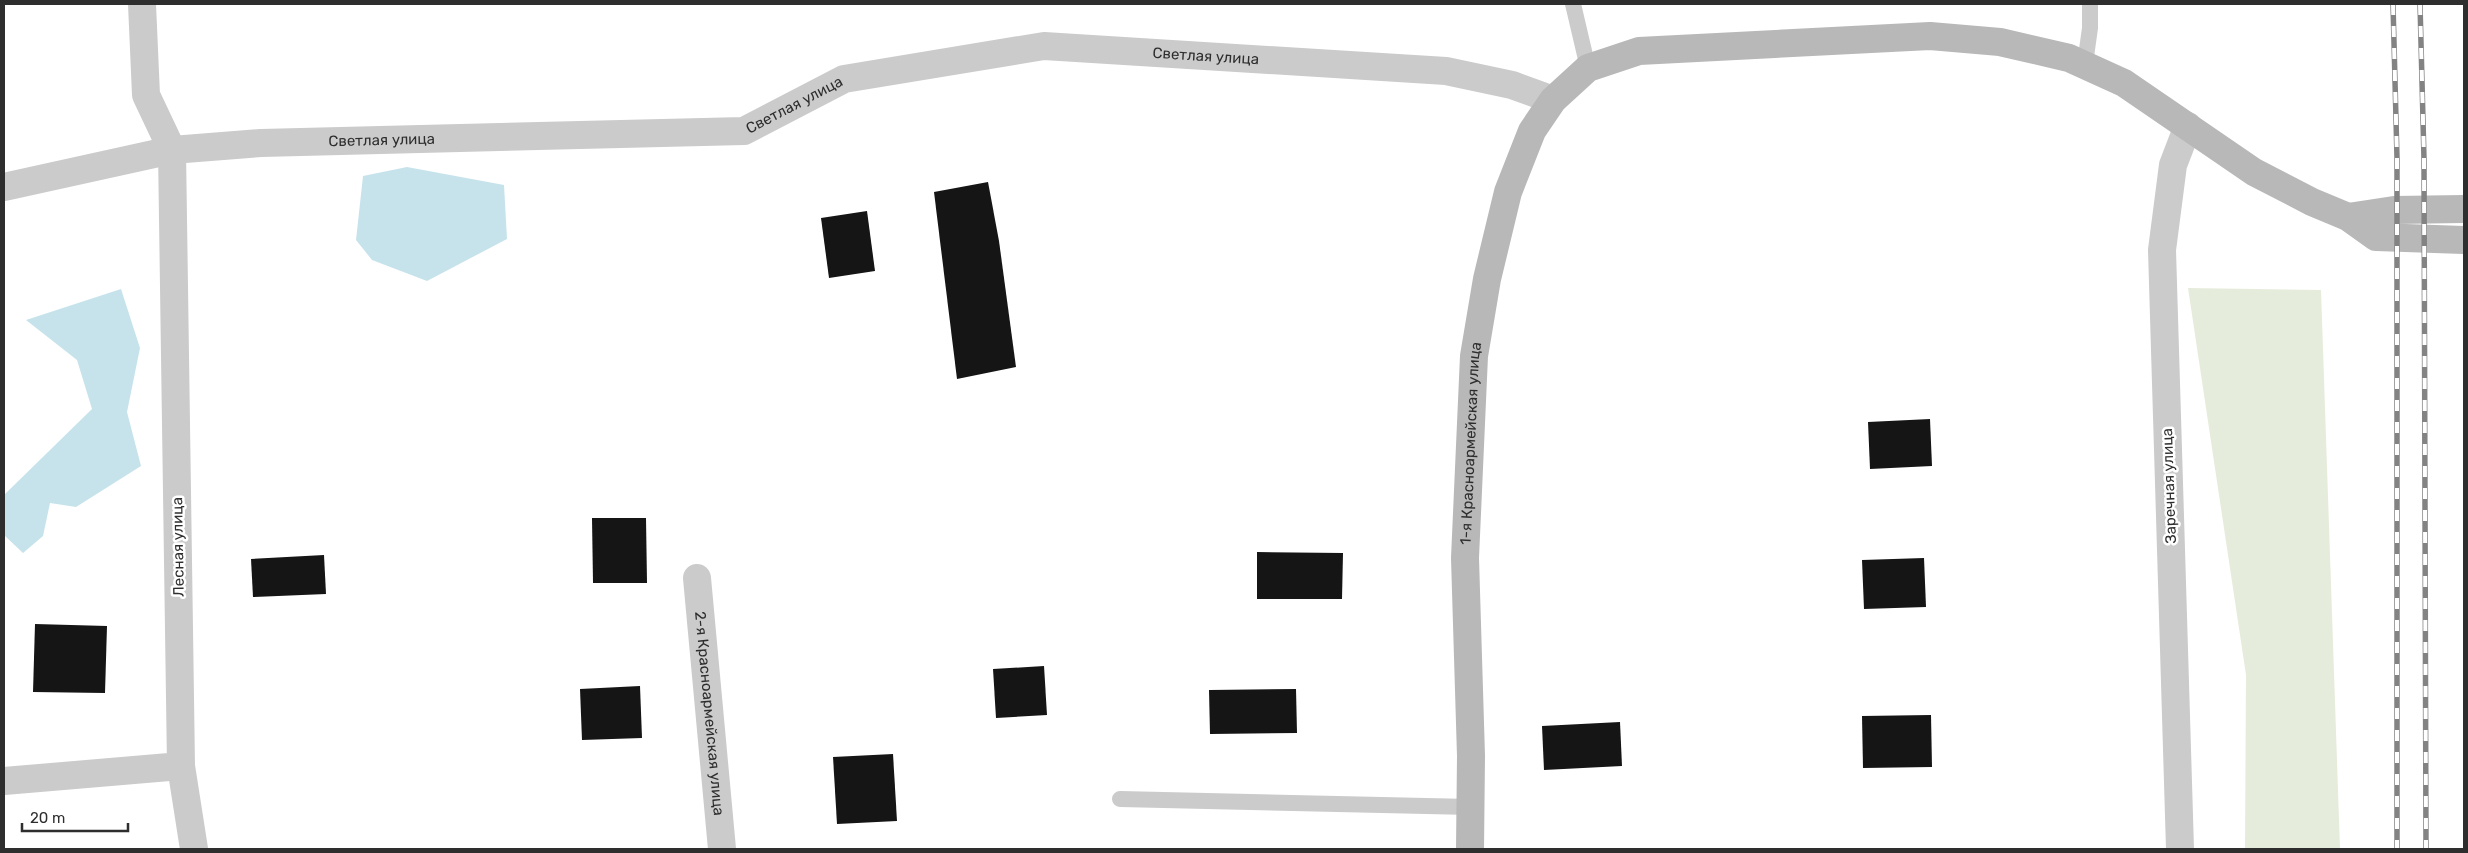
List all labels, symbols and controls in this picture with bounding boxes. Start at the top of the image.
street label: Светлая улица [1152,44,1260,68]
street label: Светлая улица [743,72,846,137]
street label: Светлая улица [328,130,435,150]
street label: 1-я Красноармейская улица [1457,340,1485,545]
street label: Заречная улица [2158,428,2180,544]
street label: Лесная улица [168,497,188,597]
street label: 2-я Красноармейская улица [691,610,728,816]
scale bar [22,800,129,832]
text: 20 m [30,809,65,827]

